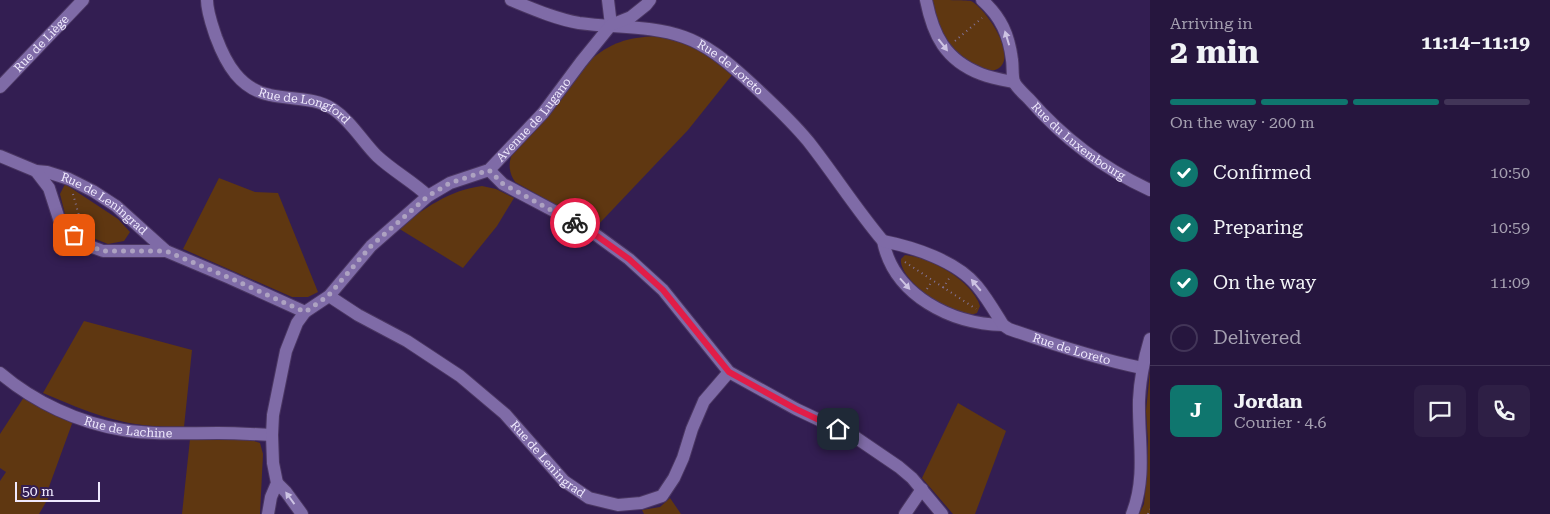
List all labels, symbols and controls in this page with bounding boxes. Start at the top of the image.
street label: Rue de Liège [11,12,72,75]
text: Arriving in [1170,14,1253,33]
one-way arrow [1002,30,1010,45]
text: 11:14–11:19 [1421,31,1530,54]
text: 2 min [1170,33,1259,71]
street label: Rue de Loreto [695,37,766,98]
one-way arrow [938,38,948,52]
street label: Avenue de Lugano [494,75,574,165]
street label: Rue de Longford [256,85,353,127]
street label: Rue du Luxembourg [1028,99,1128,183]
text: On the way · 200 m [1170,113,1315,132]
icon: check [1170,159,1198,187]
text: Confirmed [1213,161,1311,184]
text: 10:50 [1490,163,1530,182]
street label: Rue de Leningrad [59,170,150,238]
courier [550,198,600,248]
icon: bike [561,209,589,237]
pin [53,214,95,256]
icon: check [1170,214,1198,242]
text: Preparing [1213,216,1303,239]
text: 10:59 [1490,218,1530,237]
icon: bag [60,221,88,249]
icon: check [1170,269,1198,297]
text: On the way [1213,271,1316,294]
text: 11:09 [1490,273,1530,292]
one-way arrow [899,277,911,289]
one-way arrow [970,279,981,292]
text: Delivered [1213,326,1301,349]
street label: Rue de Loreto [1031,331,1112,368]
button: chat [1414,385,1466,437]
button: phone [1478,385,1530,437]
text: Jordan [1234,390,1303,413]
text: J [1190,399,1202,422]
pin [817,408,859,450]
text: Courier · 4.6 [1234,413,1327,432]
street label: Rue de Lachine [82,414,173,440]
icon: home [824,415,852,443]
street label: Rue de Leningrad [507,418,588,500]
scale bar [15,479,100,502]
text: 50 m [22,483,54,499]
one-way arrow [285,491,295,505]

